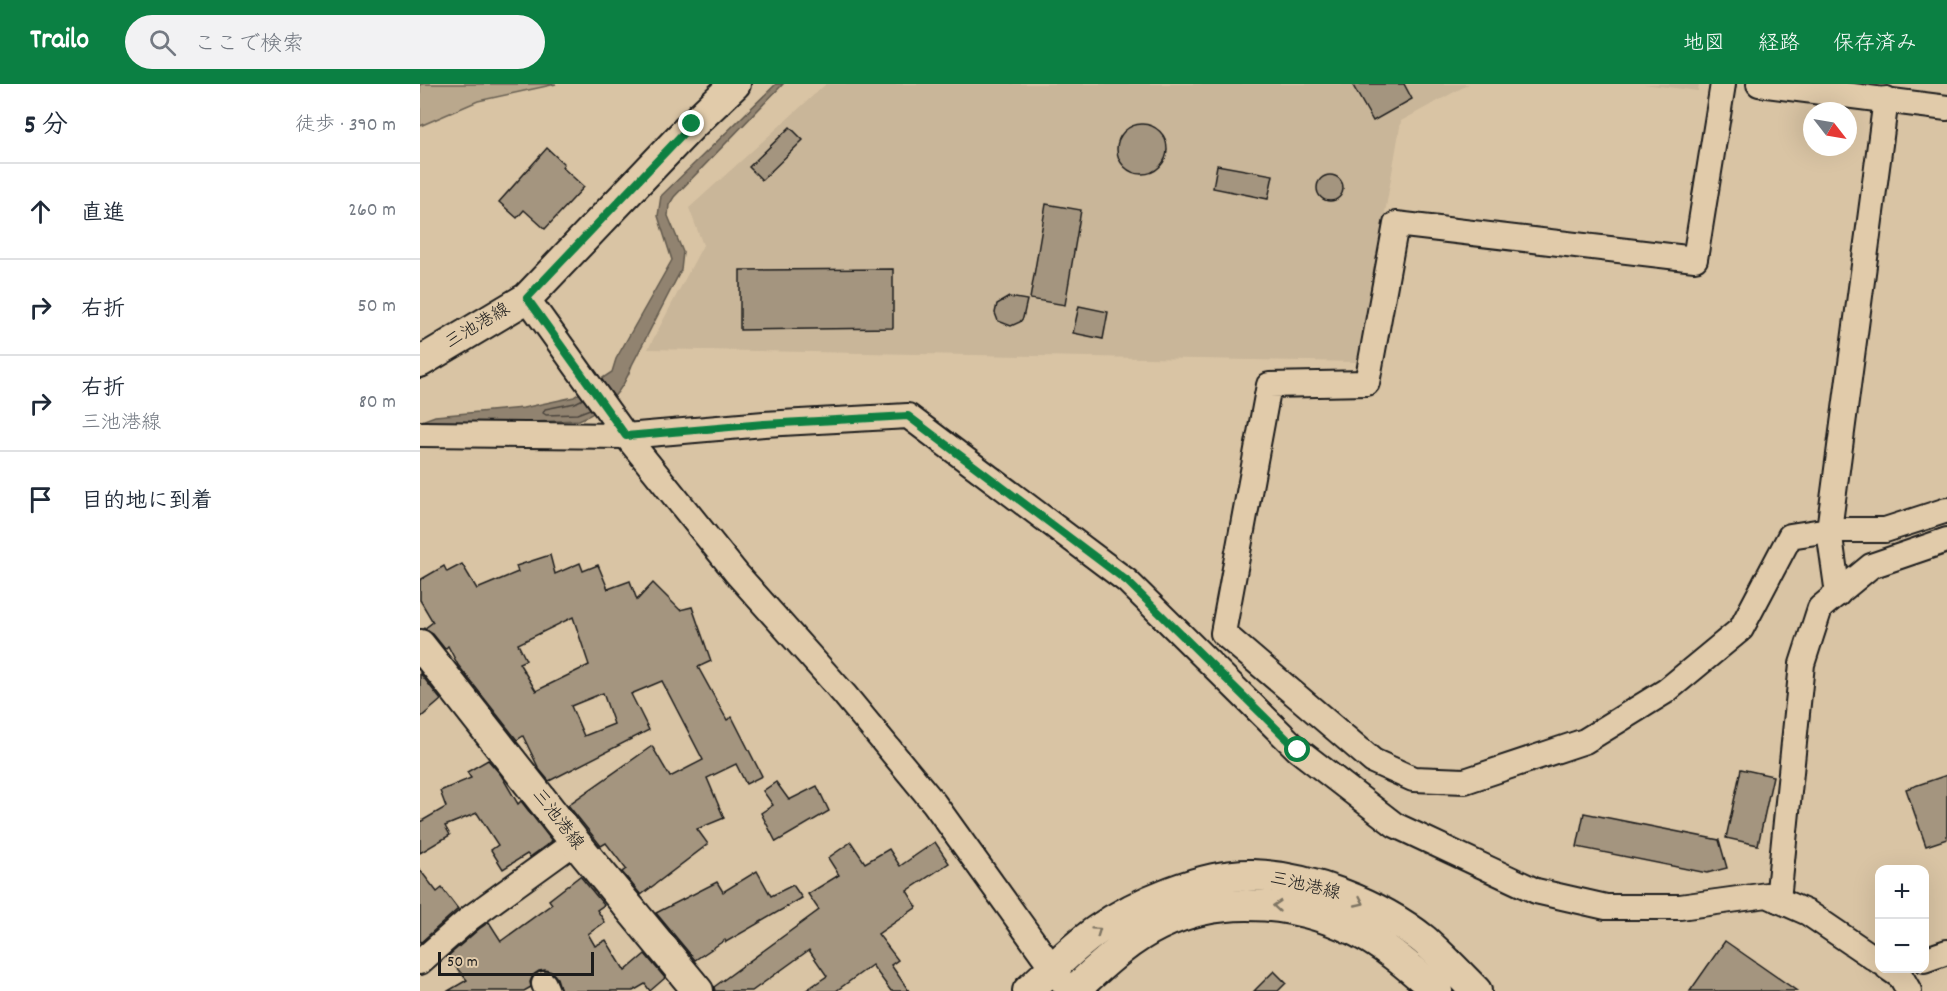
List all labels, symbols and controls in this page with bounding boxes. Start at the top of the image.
search box [125,15,545,69]
text: Trailo [30,22,89,62]
icon: search [146,26,179,59]
text: ここで検索 [194,30,304,61]
text: 地図 [1683,30,1725,60]
text: 経路 [1758,30,1800,60]
text: 保存済み [1833,30,1917,60]
north arrow [1803,102,1857,156]
text: 5 分 [24,108,68,145]
route end [678,110,704,136]
text: 徒歩 · 390 m [295,112,396,140]
icon: ahead [24,195,57,228]
text: 260 m [348,197,396,225]
text: 直進 [81,199,125,230]
icon: right [24,291,57,324]
text: 50 m [358,293,396,321]
text: 右折 [81,295,125,326]
street label: 三池港線 [441,298,515,356]
text: 右折 [81,374,125,405]
icon: right [24,387,57,420]
text: 80 m [359,389,396,417]
text: 三池港線 [81,410,161,438]
icon: arrive [24,483,57,516]
text: 目的地に到着 [81,487,213,518]
route start [1284,736,1310,762]
street label: 三池港線 [525,784,589,856]
map controls [1875,865,1929,973]
button: + [1875,865,1929,919]
street label: 三池港線 [1267,867,1343,907]
one-way arrow [1354,895,1365,907]
one-way arrow [1272,900,1281,913]
button: − [1875,919,1929,973]
one-way arrow [1091,927,1102,938]
scale bar [438,949,594,976]
text: 50 m [447,951,478,974]

